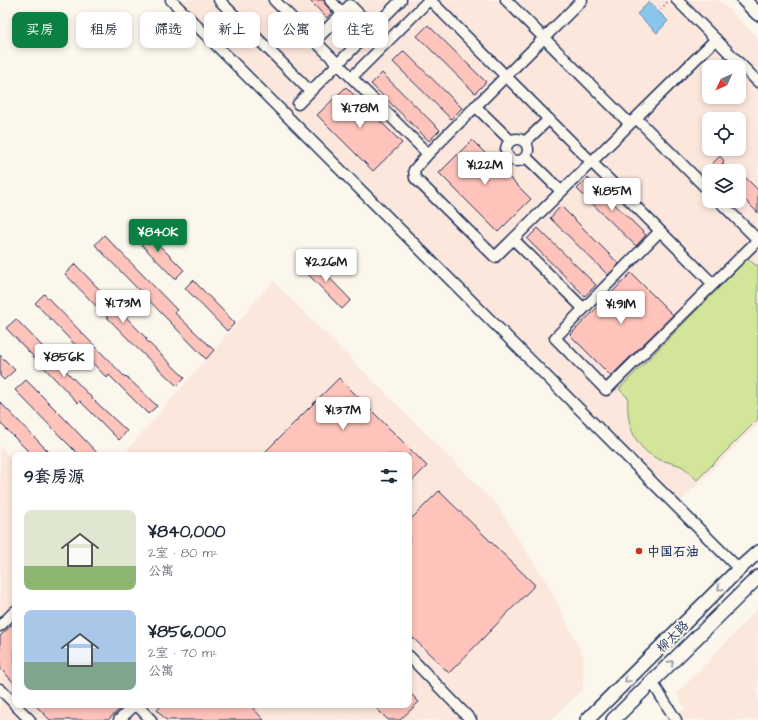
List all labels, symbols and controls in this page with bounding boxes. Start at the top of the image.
chip: 买房 [12,12,68,48]
chip: 租房 [76,12,132,48]
chip: 筛选 [140,12,196,48]
chip: 新上 [204,12,260,48]
chip: 公寓 [268,12,324,48]
chip: 住宅 [332,12,388,48]
north arrow [702,60,746,104]
map controls [702,60,746,208]
pin: ¥1.78M [327,95,393,129]
text: ¥1.78M [341,99,379,117]
button: locate [702,112,746,156]
pin: ¥1.22M [452,152,518,186]
text: ¥1.22M [467,156,503,174]
button: layers [702,164,746,208]
pin: ¥1.85M [579,178,645,212]
text: ¥1.85M [593,182,631,200]
pin: ¥840K [130,219,186,253]
text: ¥840K [138,223,178,241]
pin: ¥2.26M [293,249,359,283]
text: ¥2.26M [305,253,347,271]
pin: ¥1.73M [90,290,156,324]
pin: ¥1.91M [588,291,654,325]
text: ¥1.73M [105,294,141,312]
text: ¥1.91M [606,295,636,313]
pin: ¥856K [36,344,92,378]
text: ¥856K [44,348,84,366]
pin: ¥1.37M [310,397,376,431]
text: ¥1.37M [325,401,361,419]
text: 9套房源 [24,465,85,489]
icon: filters [378,465,400,487]
text: ¥840,000 [148,520,226,544]
icon: home [56,526,104,574]
place label: 中国石油 [647,543,699,561]
text: 2室 · 80 m² [148,544,218,562]
marker: 中国石油 [634,546,644,556]
text: 公寓 [148,562,174,580]
one-way arrow [717,583,725,591]
street label: 柳太路 [653,617,693,657]
text: ¥856,000 [148,620,226,644]
icon: home [56,626,104,674]
text: 2室 · 70 m² [148,644,217,662]
one-way arrow [666,661,674,668]
text: 公寓 [148,662,174,680]
one-way arrow [624,675,632,683]

